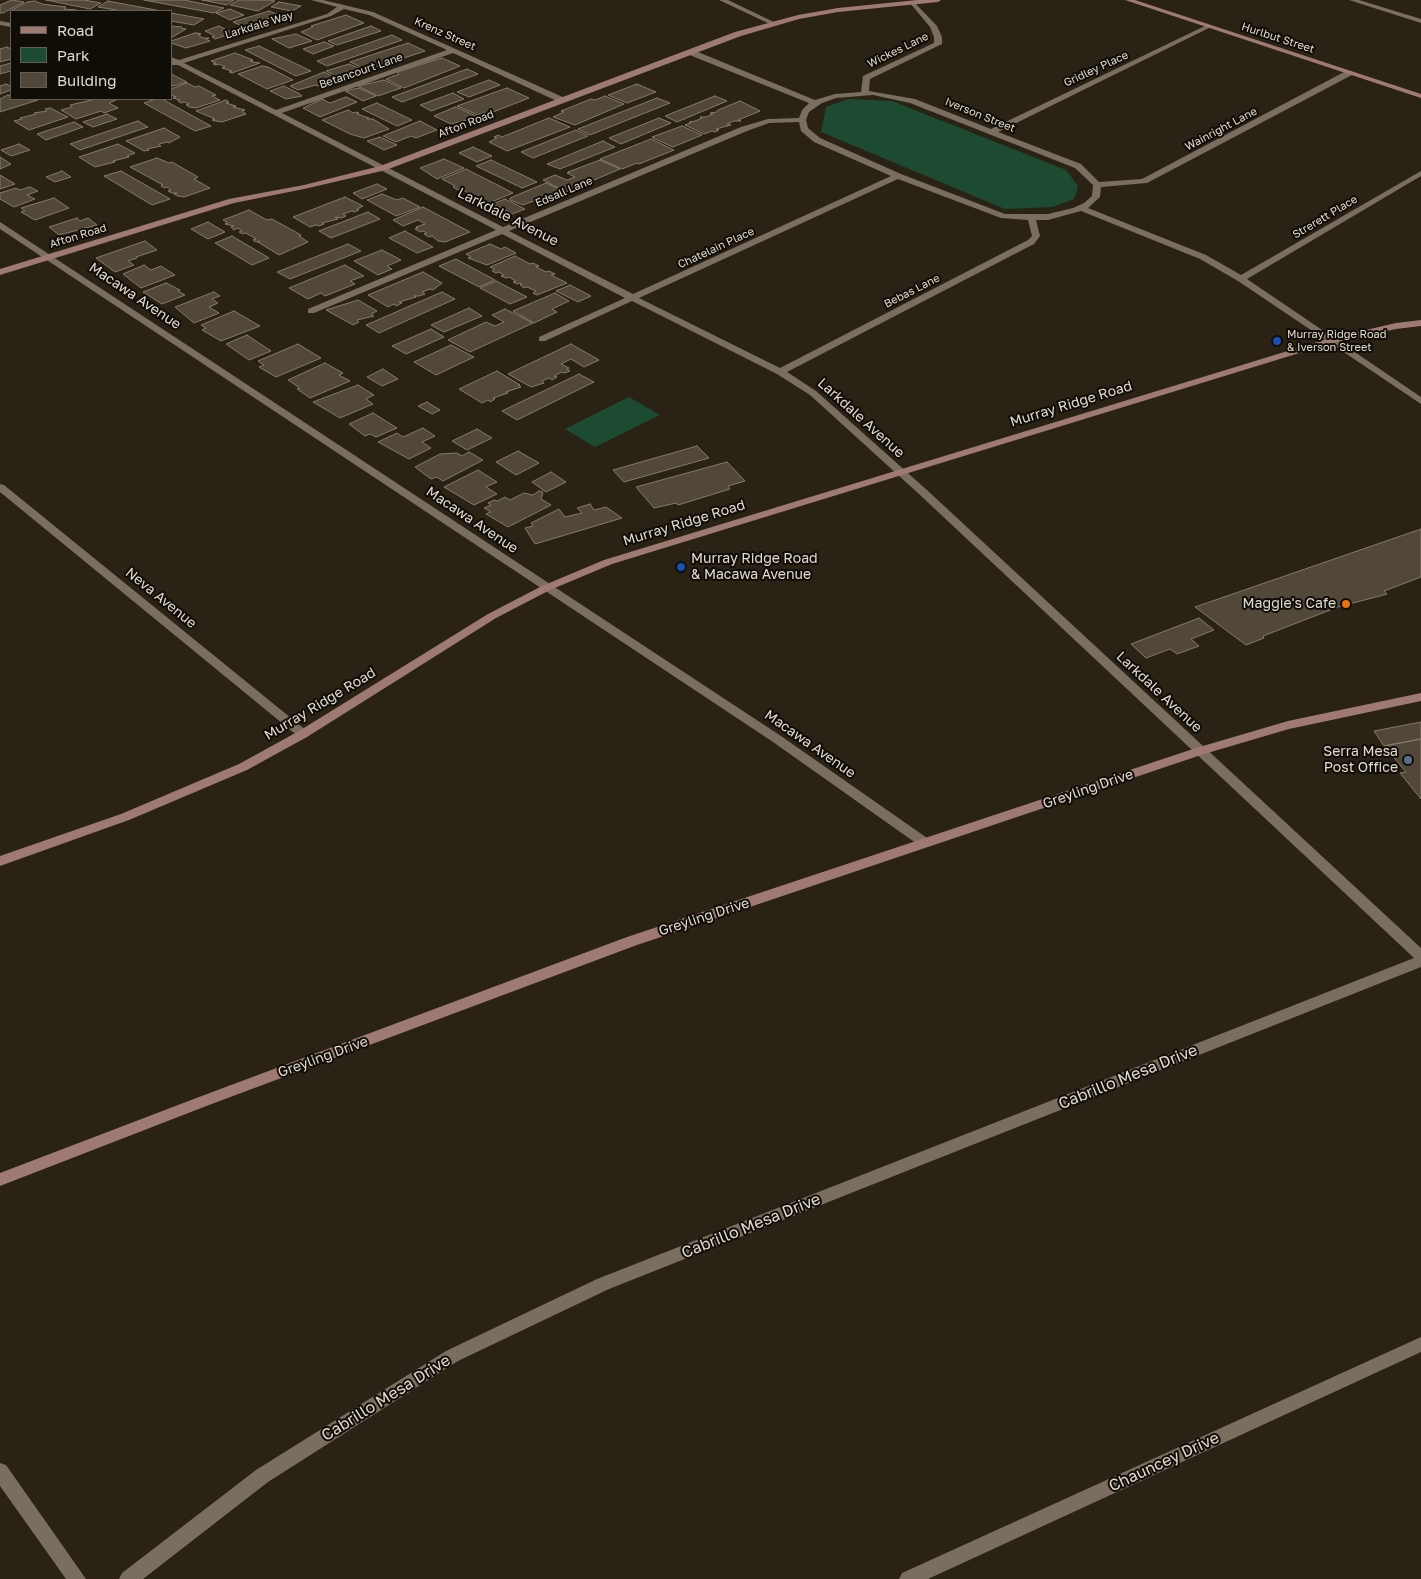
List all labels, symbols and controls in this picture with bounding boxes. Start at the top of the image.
street label: Larkdale Way [223,8,295,42]
legend [10,10,172,100]
street label: Krenz Street [412,15,478,53]
street label: Hurlbut Street [1240,20,1316,56]
text: Road [57,21,94,39]
street label: Wickes Lane [865,30,931,70]
text: Park [57,46,89,64]
street label: Gridley Place [1062,48,1130,90]
street label: Betancourt Lane [317,50,405,92]
text: Building [57,71,117,89]
street label: Iverson Street [943,95,1017,135]
street label: Wainright Lane [1183,104,1259,154]
street label: Afton Road [436,107,496,141]
street label: Edsall Lane [533,174,595,210]
street label: Larkdale Avenue [455,184,561,250]
street label: Strerett Place [1290,193,1360,241]
street label: Afton Road [48,221,108,251]
street label: Chatelain Place [676,225,756,271]
street label: Macawa Avenue [86,259,184,333]
street label: Bebas Lane [882,271,942,311]
place label: Murray Ridge Road & Iverson Street [1287,328,1387,354]
marker: Murray Ridge Road & Iverson Street [1271,335,1283,347]
street label: Larkdale Avenue [814,375,908,461]
street label: Murray Ridge Road [1008,377,1134,431]
street label: Macawa Avenue [423,483,521,557]
street label: Murray Ridge Road [621,496,747,550]
place label: Murray Ridge Road & Macawa Avenue [691,551,818,584]
marker: Murray Ridge Road & Macawa Avenue [675,561,687,573]
street label: Neva Avenue [122,564,200,632]
place label: Maggie's Cafe [1243,596,1336,612]
marker: Maggie's Cafe [1340,598,1352,610]
street label: Larkdale Avenue [1113,648,1205,736]
street label: Murray Ridge Road [261,664,379,744]
street label: Macawa Avenue [761,706,859,782]
place label: Serra Mesa Post Office [1323,744,1398,776]
marker: Serra Mesa Post Office [1402,754,1414,766]
street label: Greyling Drive [1041,766,1135,812]
street label: Greyling Drive [656,894,752,940]
street label: Greyling Drive [276,1033,370,1081]
street label: Cabrillo Mesa Drive [1056,1040,1200,1114]
street label: Cabrillo Mesa Drive [679,1189,823,1263]
street label: Cabrillo Mesa Drive [318,1351,454,1445]
street label: Chauncey Drive [1106,1428,1222,1496]

